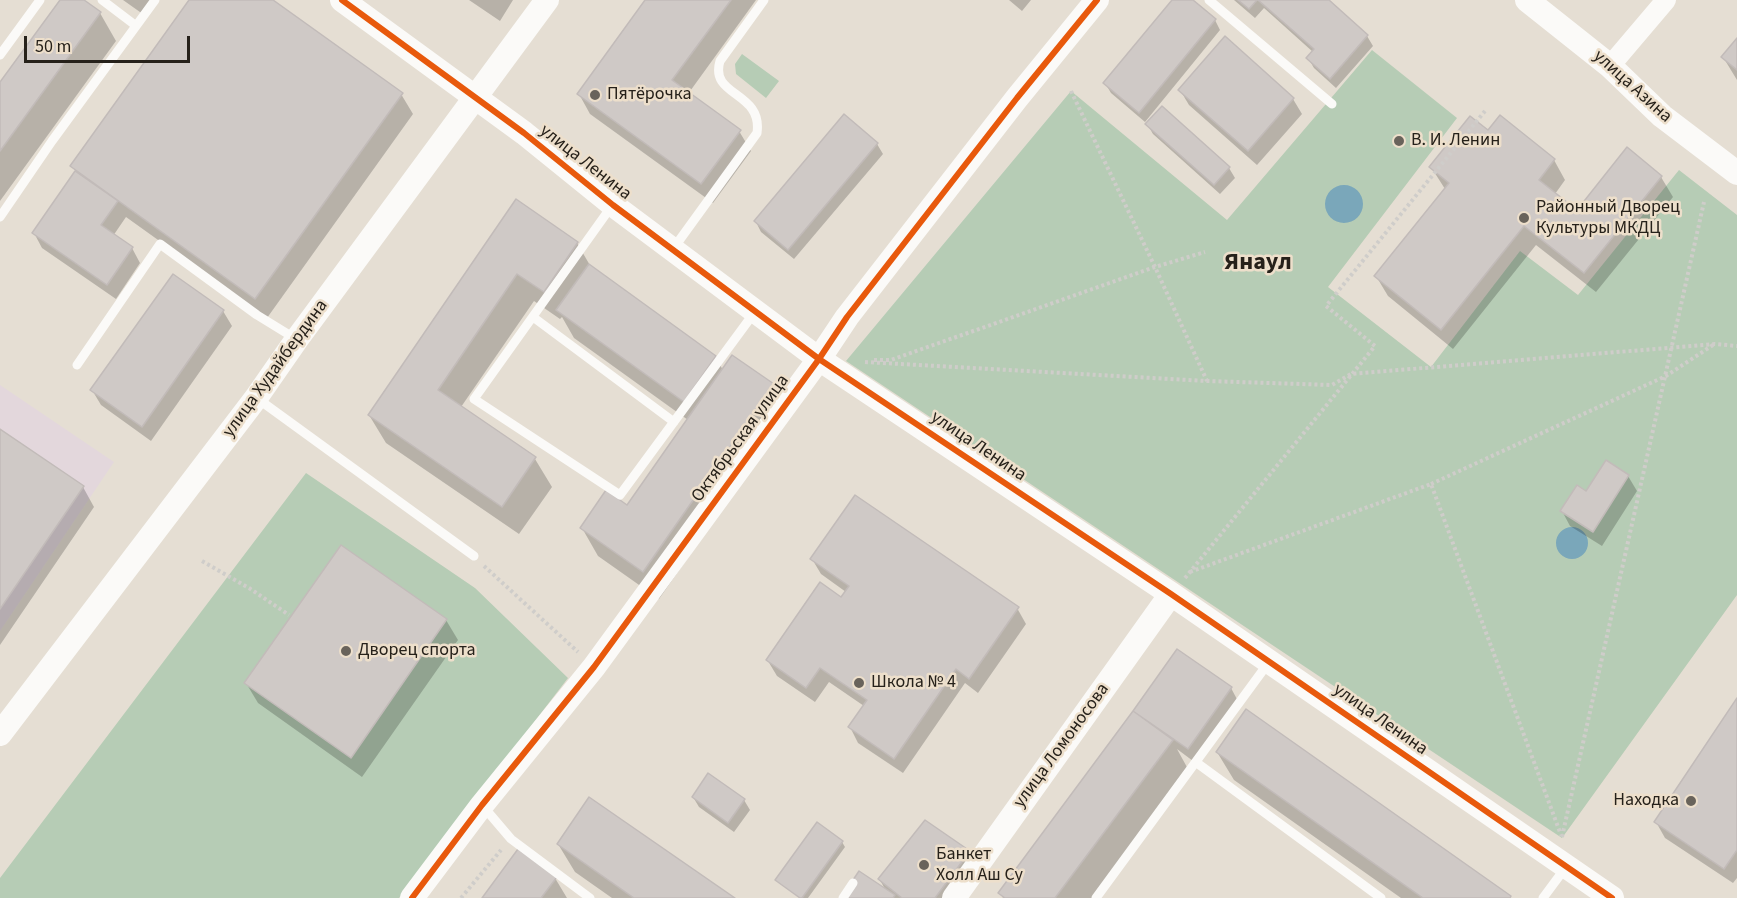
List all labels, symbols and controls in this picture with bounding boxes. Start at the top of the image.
scale bar [27,24,194,62]
text: 50 m [35,34,71,59]
street label: улица Азина [1588,46,1676,128]
place label: Пятёрочка [607,84,692,106]
marker: Пятёрочка [588,88,602,102]
street label: улица Ленина [535,120,635,206]
place label: В. И. Ленин [1411,130,1500,152]
marker: В. И. Ленин [1392,134,1406,148]
place label: Районный Дворец Культуры МКДЦ [1536,197,1680,240]
marker: Районный Дворец Культуры МКДЦ [1517,211,1531,225]
district label: Янаул [1224,250,1292,278]
street label: улица Худайбердина [219,296,333,442]
street label: Октябрьская улица [688,371,794,507]
street label: улица Ленина [926,407,1030,487]
place label: Дворец спорта [358,640,476,662]
marker: Дворец спорта [339,644,353,658]
place label: Школа № 4 [871,672,956,694]
marker: Школа № 4 [852,676,866,690]
street label: улица Ленина [1329,679,1431,761]
street label: улица Ломоносова [1010,680,1114,812]
place label: Находка [1613,790,1679,812]
marker: Находка [1684,794,1698,808]
place label: Банкет Холл Аш Су [936,844,1023,886]
marker: Банкет Холл Аш Су [917,858,931,872]

